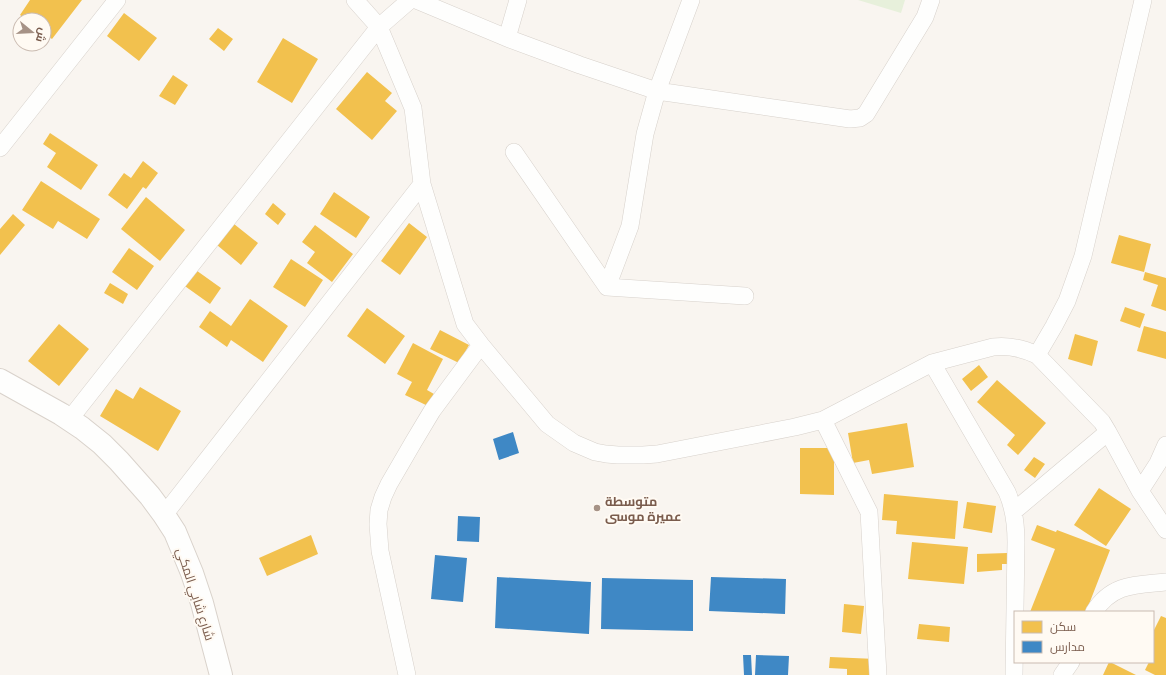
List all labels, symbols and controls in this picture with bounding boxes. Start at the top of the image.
north arrow [12,12,52,52]
text: ش [33,26,50,44]
place label: متوسطة عميرة موسى [605,493,681,525]
marker: متوسطة عميرة موسى [592,503,602,513]
street label: شارع شابي المكي [171,546,219,643]
legend [1014,611,1154,663]
text: سكن [1050,619,1076,634]
text: مدارس [1050,639,1085,654]

